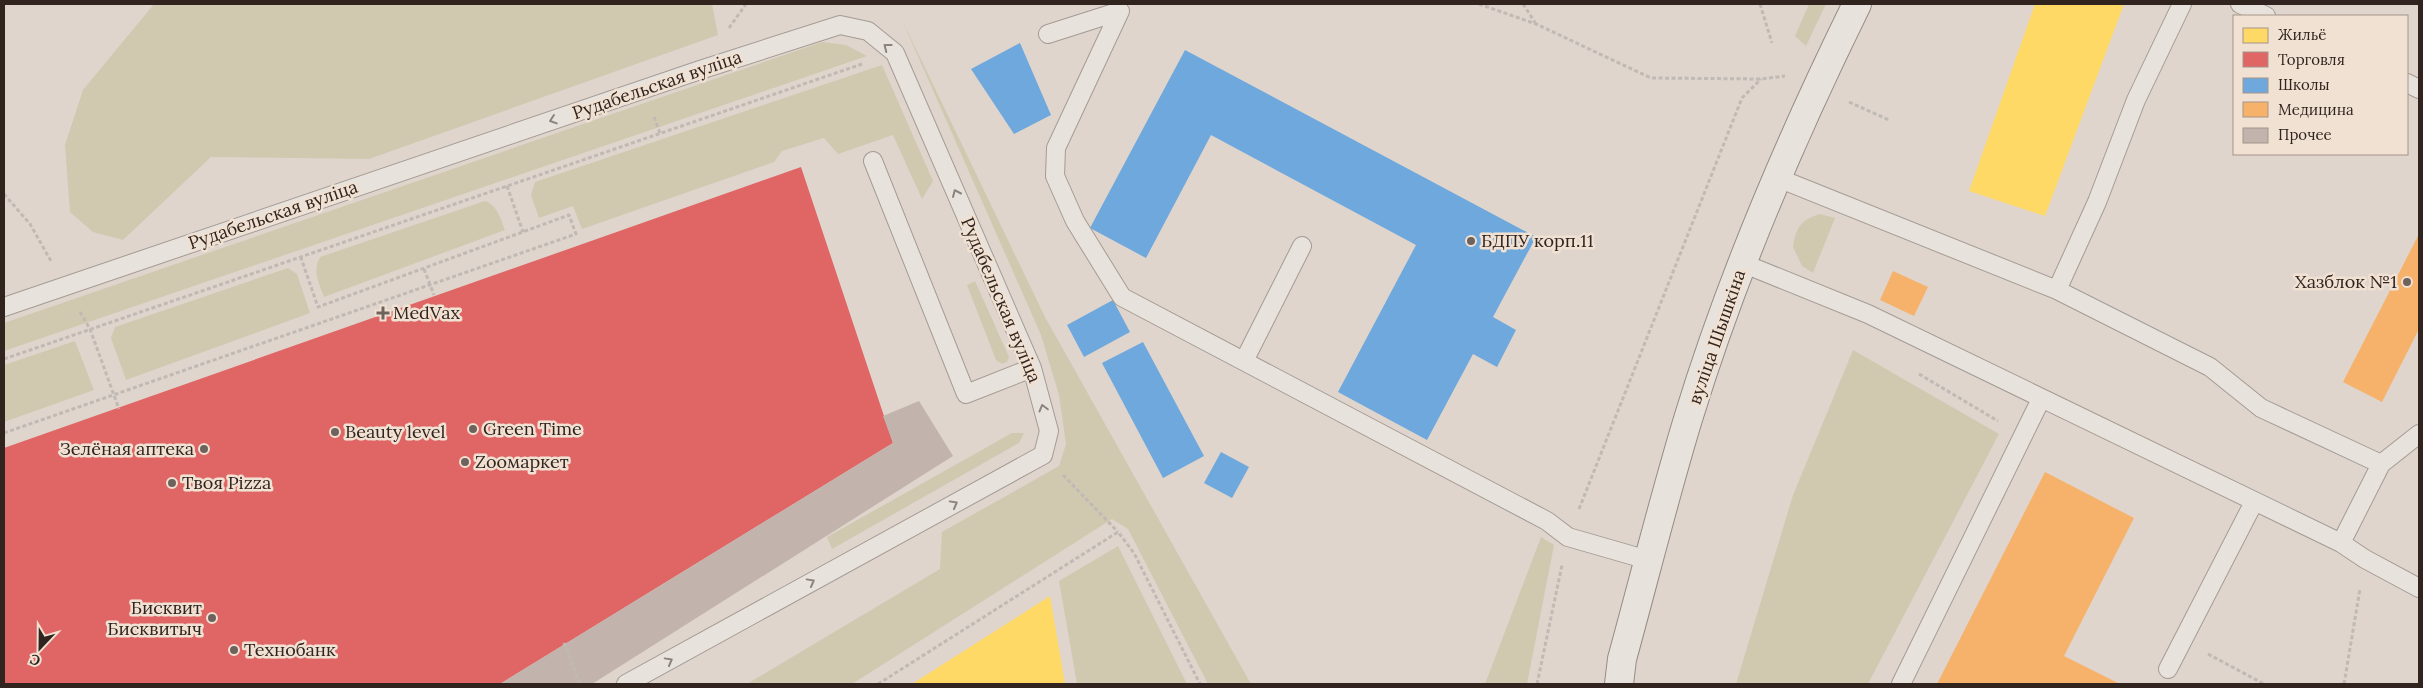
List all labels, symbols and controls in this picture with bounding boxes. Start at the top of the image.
legend [2233,15,2408,155]
text: Жильё [2278,25,2326,44]
one-way arrow [884,44,893,52]
street label: Рудабельская вуліца [569,45,745,124]
text: Торговля [2278,50,2345,69]
text: Школы [2278,75,2330,94]
text: Медицина [2278,100,2354,119]
one-way arrow [550,114,558,124]
text: Прочее [2278,125,2332,144]
street label: Рудабельская вуліца [185,175,361,254]
one-way arrow [951,189,962,198]
street label: Рудабельская вуліца [956,214,1047,386]
place label: БДПУ корп.11 [1481,229,1593,252]
marker: БДПУ корп.11 [1465,235,1477,247]
street label: вуліца Шышкіна [1683,266,1750,407]
place label: Хазблок №1 [2295,270,2397,293]
marker: Хазблок №1 [2401,276,2413,288]
place label: MedVax [393,301,460,324]
marker: MedVax [377,307,389,319]
one-way arrow [1038,403,1049,412]
place label: Green Time [483,417,582,440]
place label: Beauty level [345,420,445,443]
marker: Green Time [467,423,479,435]
marker: Beauty level [329,426,341,438]
place label: Зелёная аптека [60,437,194,460]
marker: Зелёная аптека [198,443,210,455]
place label: Zooмаркет [475,450,569,473]
marker: Zooмаркет [459,456,471,468]
place label: Твоя Pizza [182,471,271,494]
marker: Твоя Pizza [166,477,178,489]
one-way arrow [948,500,957,510]
one-way arrow [806,579,815,589]
place label: Бисквит Бисквитыч [107,596,202,640]
marker: Бисквит Бисквитыч [206,612,218,624]
north arrow [15,623,65,673]
place label: Технобанк [244,638,336,661]
marker: Технобанк [228,644,240,656]
text: С [27,650,43,670]
one-way arrow [663,657,672,667]

